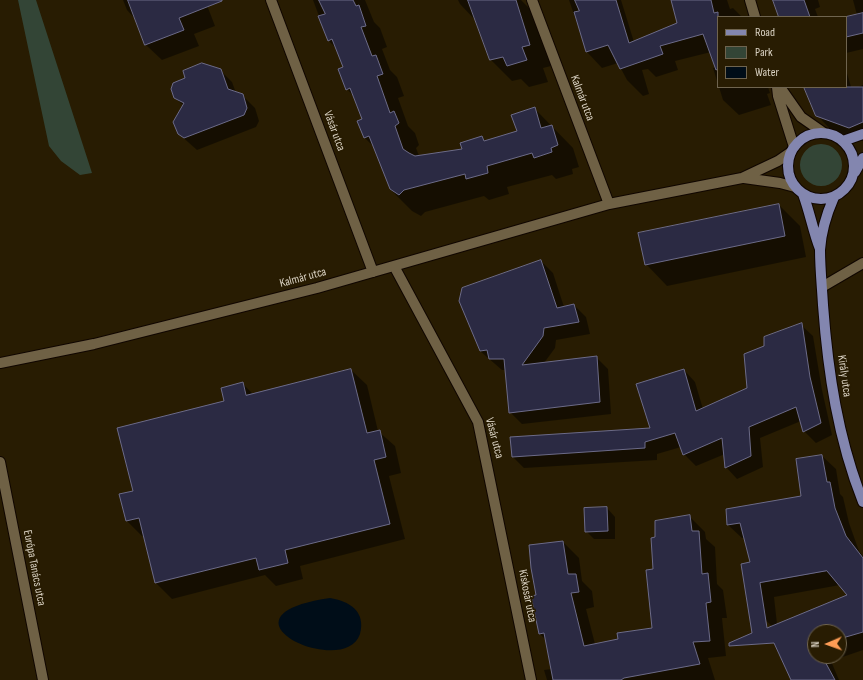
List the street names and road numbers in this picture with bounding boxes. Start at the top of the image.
street label: Kalmár utca [567,73,597,123]
street label: Vásár utca [320,109,348,153]
street label: Kalmár utca [278,265,328,291]
street label: Király utca [834,354,854,398]
street label: Vásár utca [482,416,506,460]
street label: Európa Tanács utca [20,529,48,607]
street label: Kiskosár utca [515,568,539,624]

